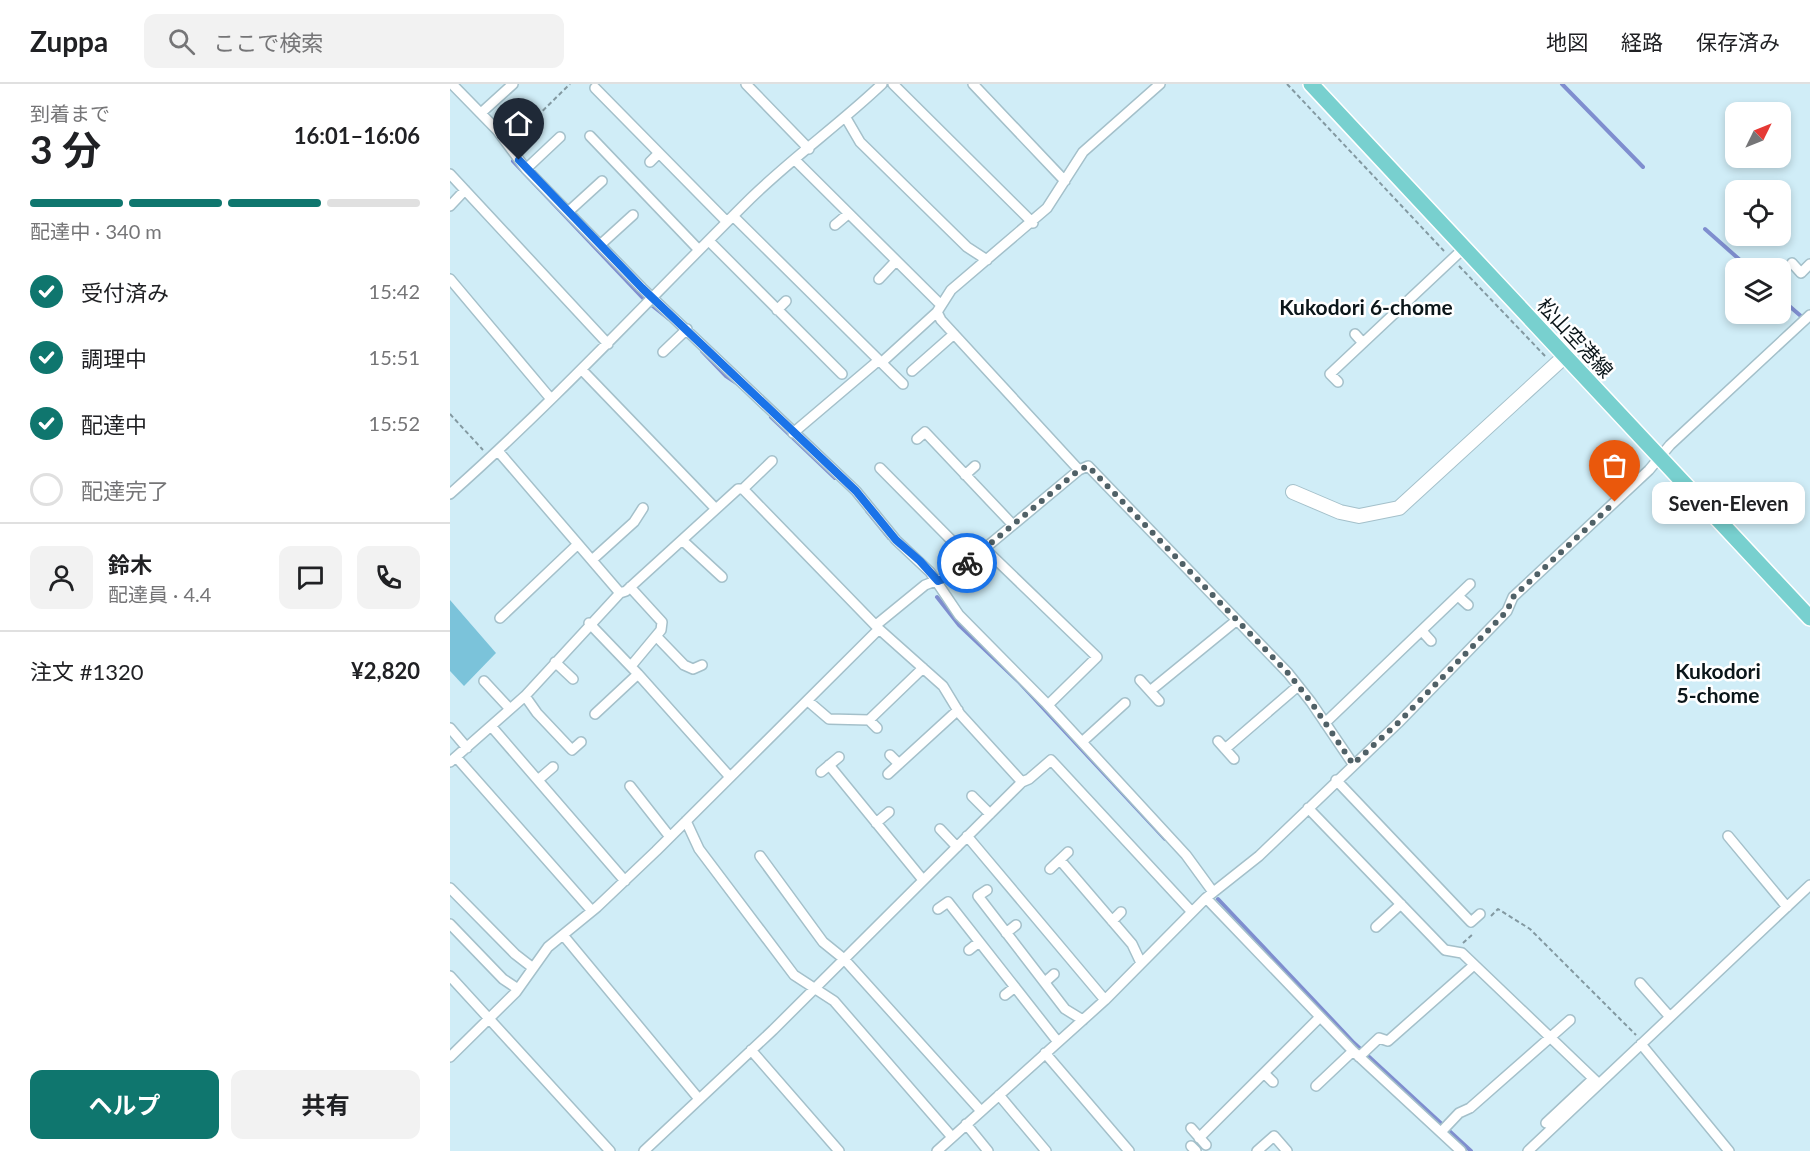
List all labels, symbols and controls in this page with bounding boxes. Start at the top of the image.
search box [144,14,564,68]
text: Zuppa [30,24,108,58]
icon: search [165,25,198,58]
text: ここで検索 [213,29,323,56]
text: 地図 [1546,29,1588,54]
text: 経路 [1621,29,1663,54]
text: 保存済み [1696,29,1780,54]
pin [493,98,544,160]
text: 到着まで [30,101,110,125]
north arrow [1725,102,1791,168]
map controls [1725,102,1791,324]
icon: home [502,107,535,140]
text: 16:01–16:06 [294,122,420,149]
text: 3 分 [30,126,101,172]
button: locate [1725,180,1791,246]
text: 配達中 · 340 m [30,219,162,243]
button: layers [1725,258,1791,324]
icon: check [30,275,63,308]
text: 受付済み [81,279,169,306]
text: 15:42 [369,279,420,303]
street label: 松山空港線 [1533,293,1619,382]
district label: Kukodori 6-chome [1279,294,1453,319]
icon: check [30,341,63,374]
text: 調理中 [81,345,147,372]
text: 15:51 [369,345,420,369]
icon: check [30,407,63,440]
text: 配達中 [81,411,147,438]
text: 15:52 [369,411,420,435]
pin [1589,440,1640,502]
icon: bag [1598,449,1631,482]
text: 配達完了 [81,477,169,504]
callout: Seven-Eleven [1651,481,1804,523]
text: Seven-Eleven [1668,491,1789,515]
courier [937,533,997,593]
button: person [30,546,93,609]
button: chat [279,546,342,609]
button: phone [357,546,420,609]
icon: bike [951,547,984,580]
text: 鈴木 [108,551,152,578]
text: 配達員 · 4.4 [108,582,211,606]
text: ¥2,820 [351,657,420,684]
text: 注文 #1320 [30,658,143,685]
district label: Kukodori 5-chome [1675,658,1761,707]
button: ヘルプ [30,1070,219,1139]
button: 共有 [231,1070,420,1139]

